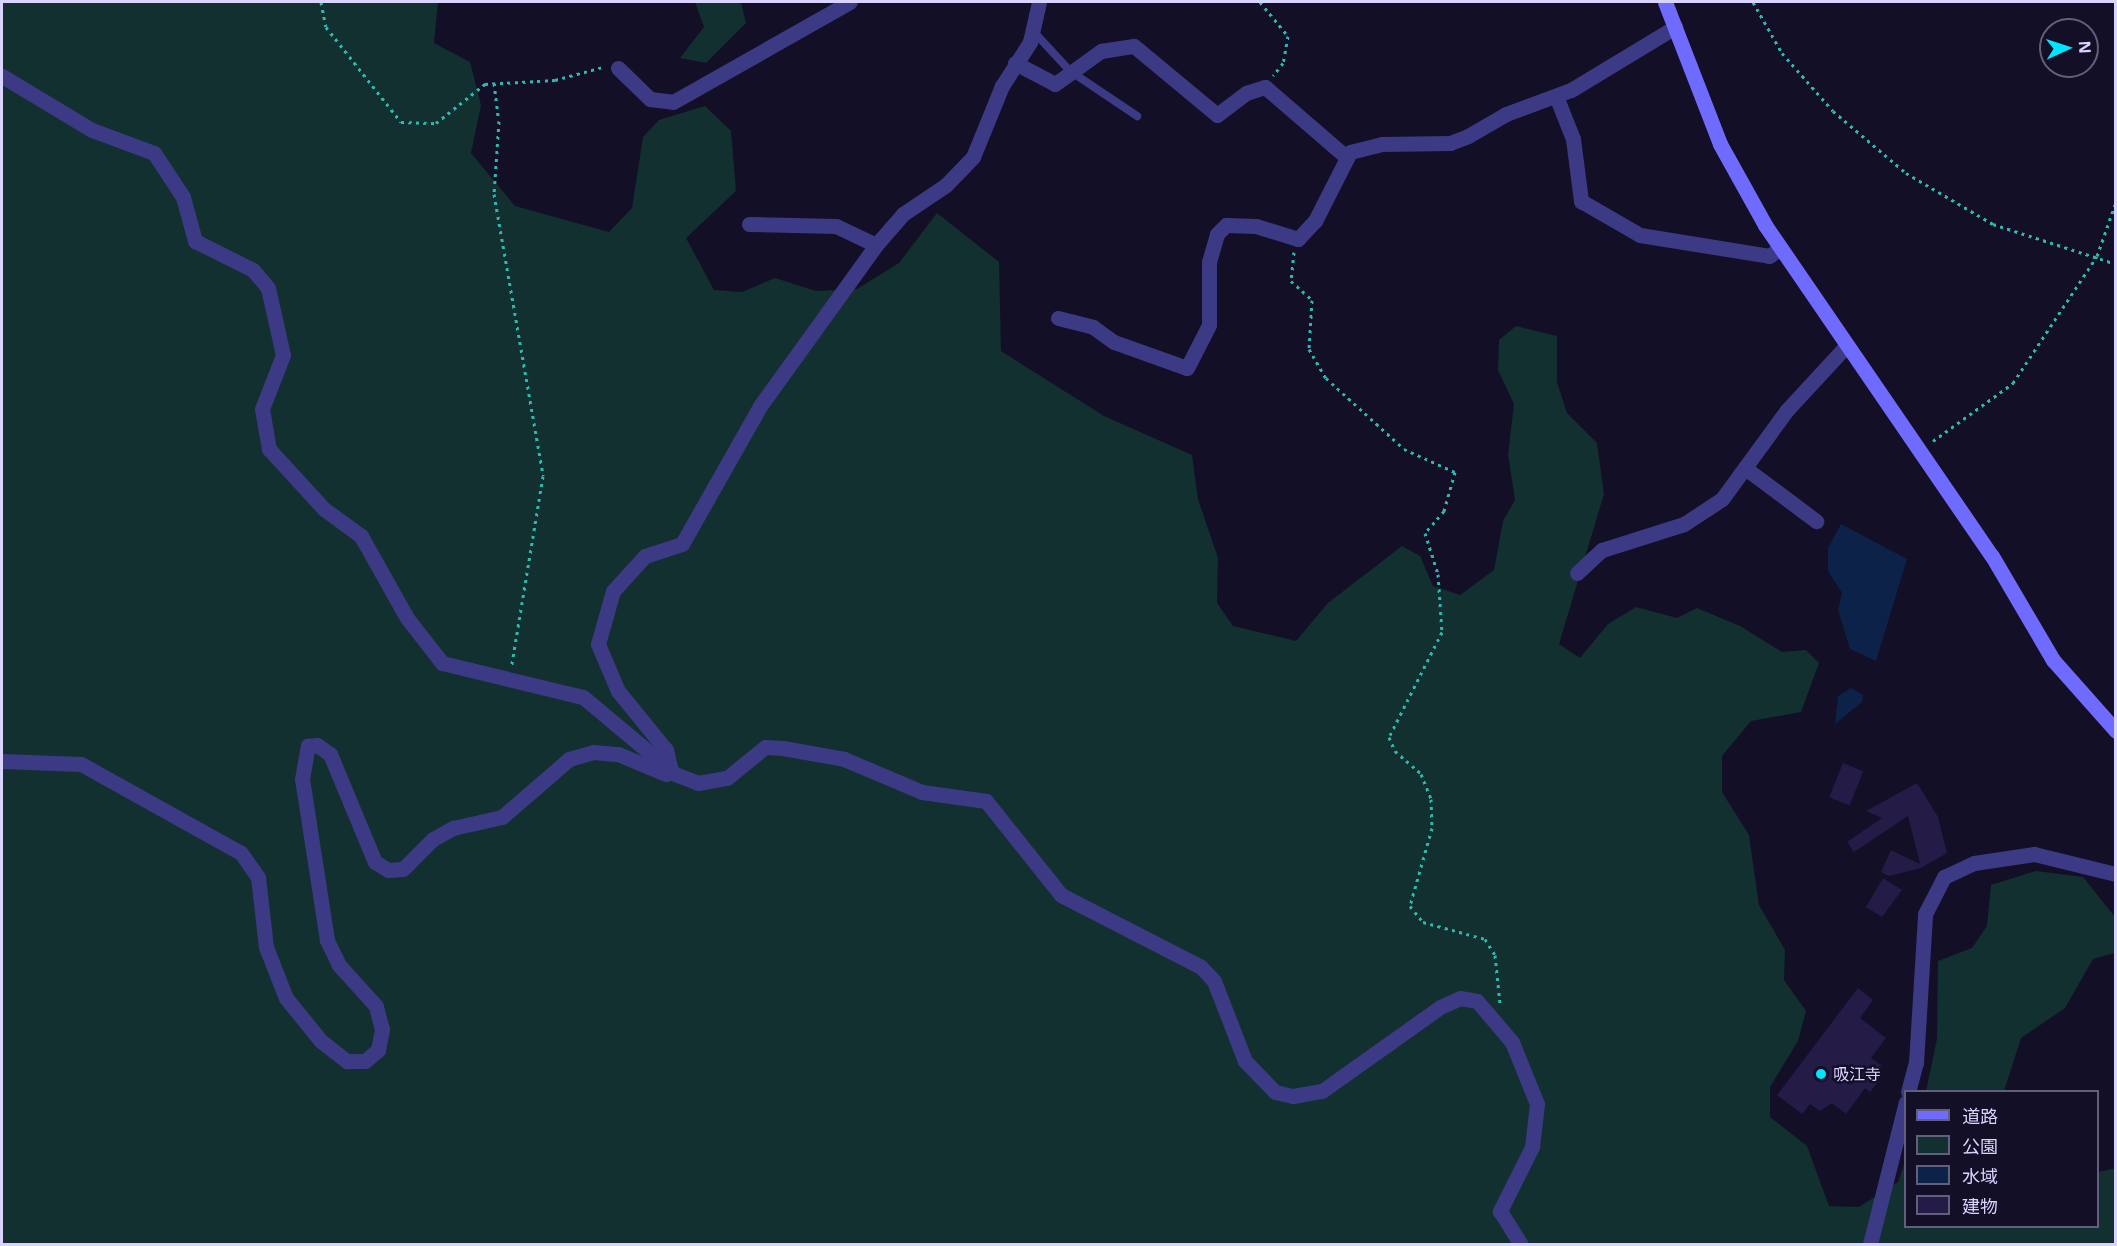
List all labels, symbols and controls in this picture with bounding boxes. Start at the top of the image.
north arrow [2039,18,2099,78]
text: N [2074,40,2096,54]
place label: 吸江寺 [1833,1064,1881,1084]
marker: 吸江寺 [1814,1067,1828,1081]
legend [1904,1090,2099,1228]
text: 道路 [1962,1104,1998,1128]
text: 公園 [1962,1134,1998,1158]
text: 水域 [1962,1164,1998,1188]
text: 建物 [1962,1194,1998,1218]

